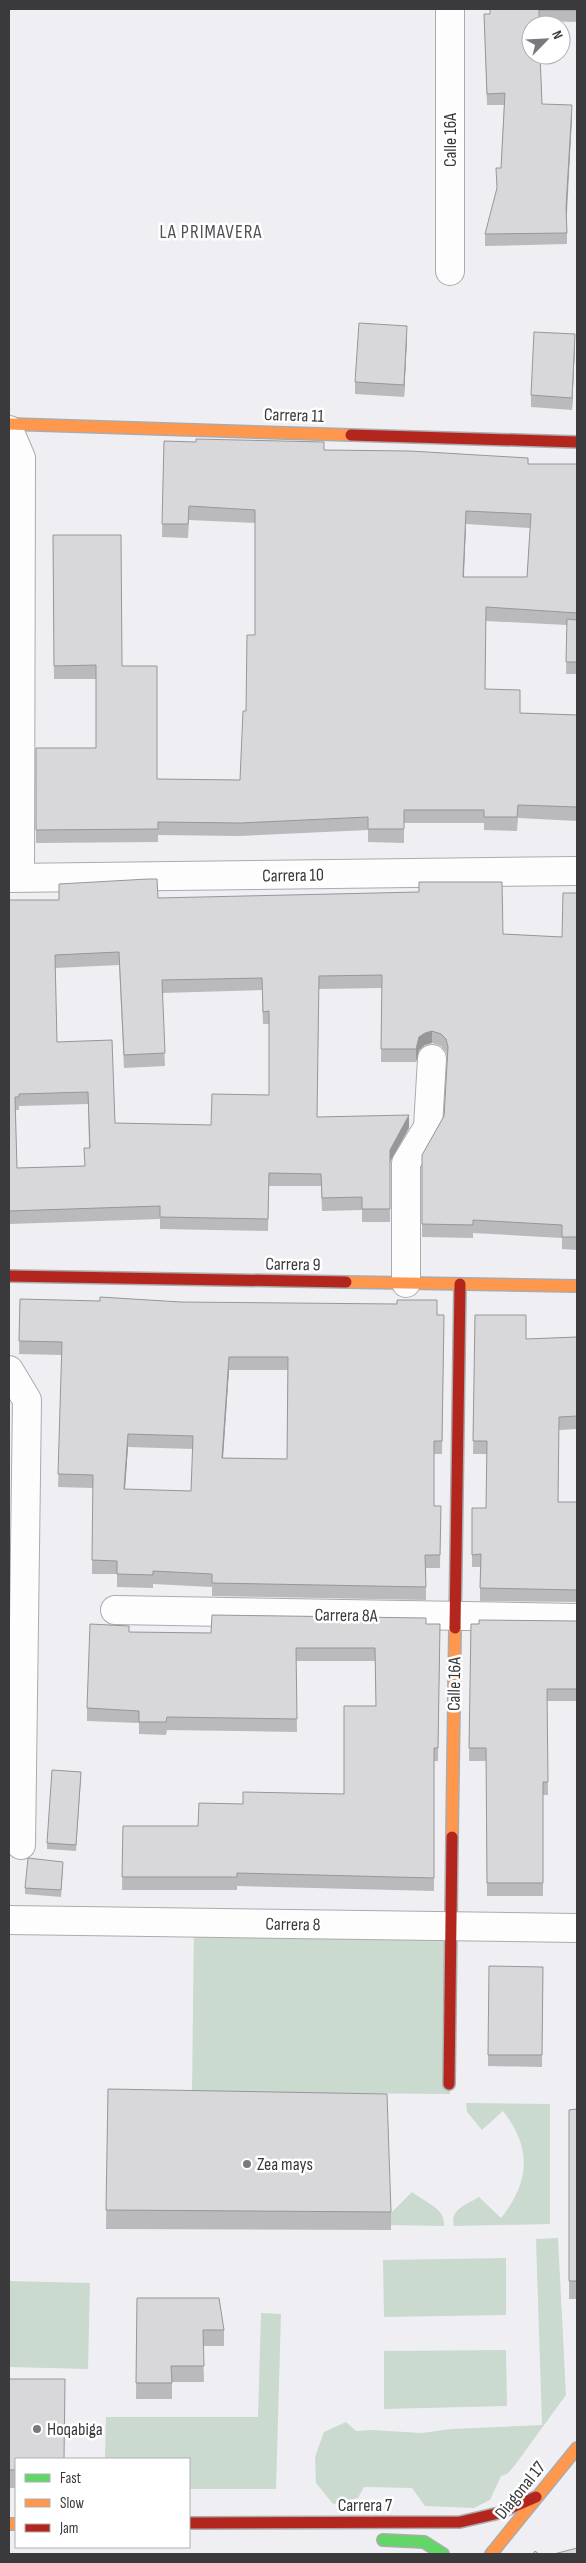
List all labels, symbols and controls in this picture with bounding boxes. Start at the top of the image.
north arrow [521,15,571,65]
text: N [548,28,567,42]
street label: Calle 16A [440,113,461,167]
district label: LA PRIMAVERA [159,221,263,244]
street label: Carrera 11 [264,404,325,427]
street label: Carrera 10 [262,864,324,887]
street label: Carrera 9 [265,1254,321,1275]
street label: Carrera 8A [314,1604,378,1627]
street label: Calle 16A [444,1657,465,1711]
street label: Carrera 8 [265,1914,321,1935]
place label: Zea mays [257,2154,313,2175]
marker: Zea mays [241,2158,253,2170]
place label: Hoqabiga [47,2419,103,2440]
marker: Hoqabiga [31,2423,43,2435]
street label: Diagonal 17 [491,2457,550,2523]
legend [15,2458,190,2548]
text: Fast [60,2469,82,2488]
text: Slow [60,2494,84,2513]
street label: Carrera 7 [338,2495,393,2516]
text: Jam [59,2519,78,2538]

